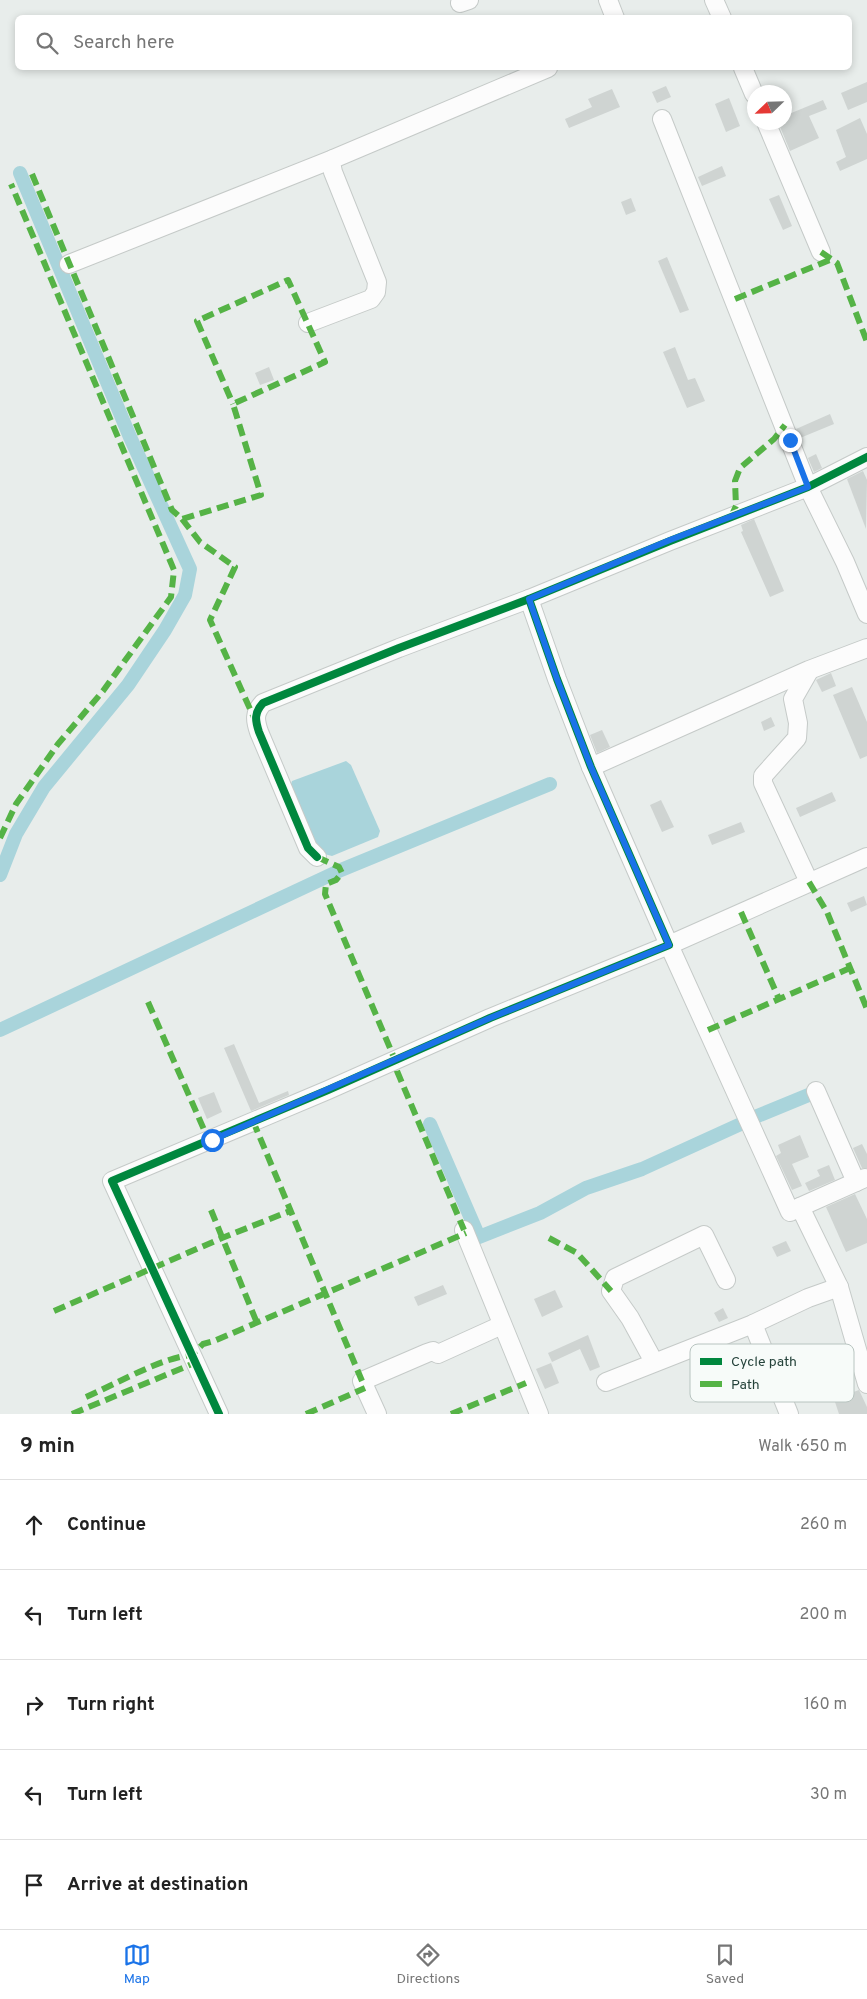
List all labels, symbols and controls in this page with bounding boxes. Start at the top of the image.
search box [15,15,852,70]
icon: search [33,29,61,57]
text: Search here [73,31,175,55]
north arrow [747,85,792,130]
route end [779,429,802,452]
route start [201,1129,224,1152]
legend [690,1344,854,1402]
text: Cycle path [731,1354,797,1371]
text: Path [731,1377,760,1394]
text: 9 min [20,1433,75,1460]
text: Walk · 650 m [758,1437,847,1457]
icon: ahead [20,1511,48,1539]
text: Continue [67,1513,146,1537]
text: 260 m [800,1515,847,1535]
icon: left [20,1601,48,1629]
text: Turn left [67,1603,143,1627]
text: 200 m [799,1605,847,1625]
icon: right [20,1691,48,1719]
text: Turn right [67,1693,155,1717]
text: 160 m [804,1695,847,1715]
icon: left [20,1781,48,1809]
text: Turn left [67,1783,143,1807]
text: 30 m [810,1785,847,1805]
icon: arrive [20,1871,48,1899]
text: Arrive at destination [67,1873,248,1897]
tab: Map [123,1941,151,1988]
tab: Directions [396,1941,460,1988]
tab: Saved [706,1941,744,1988]

